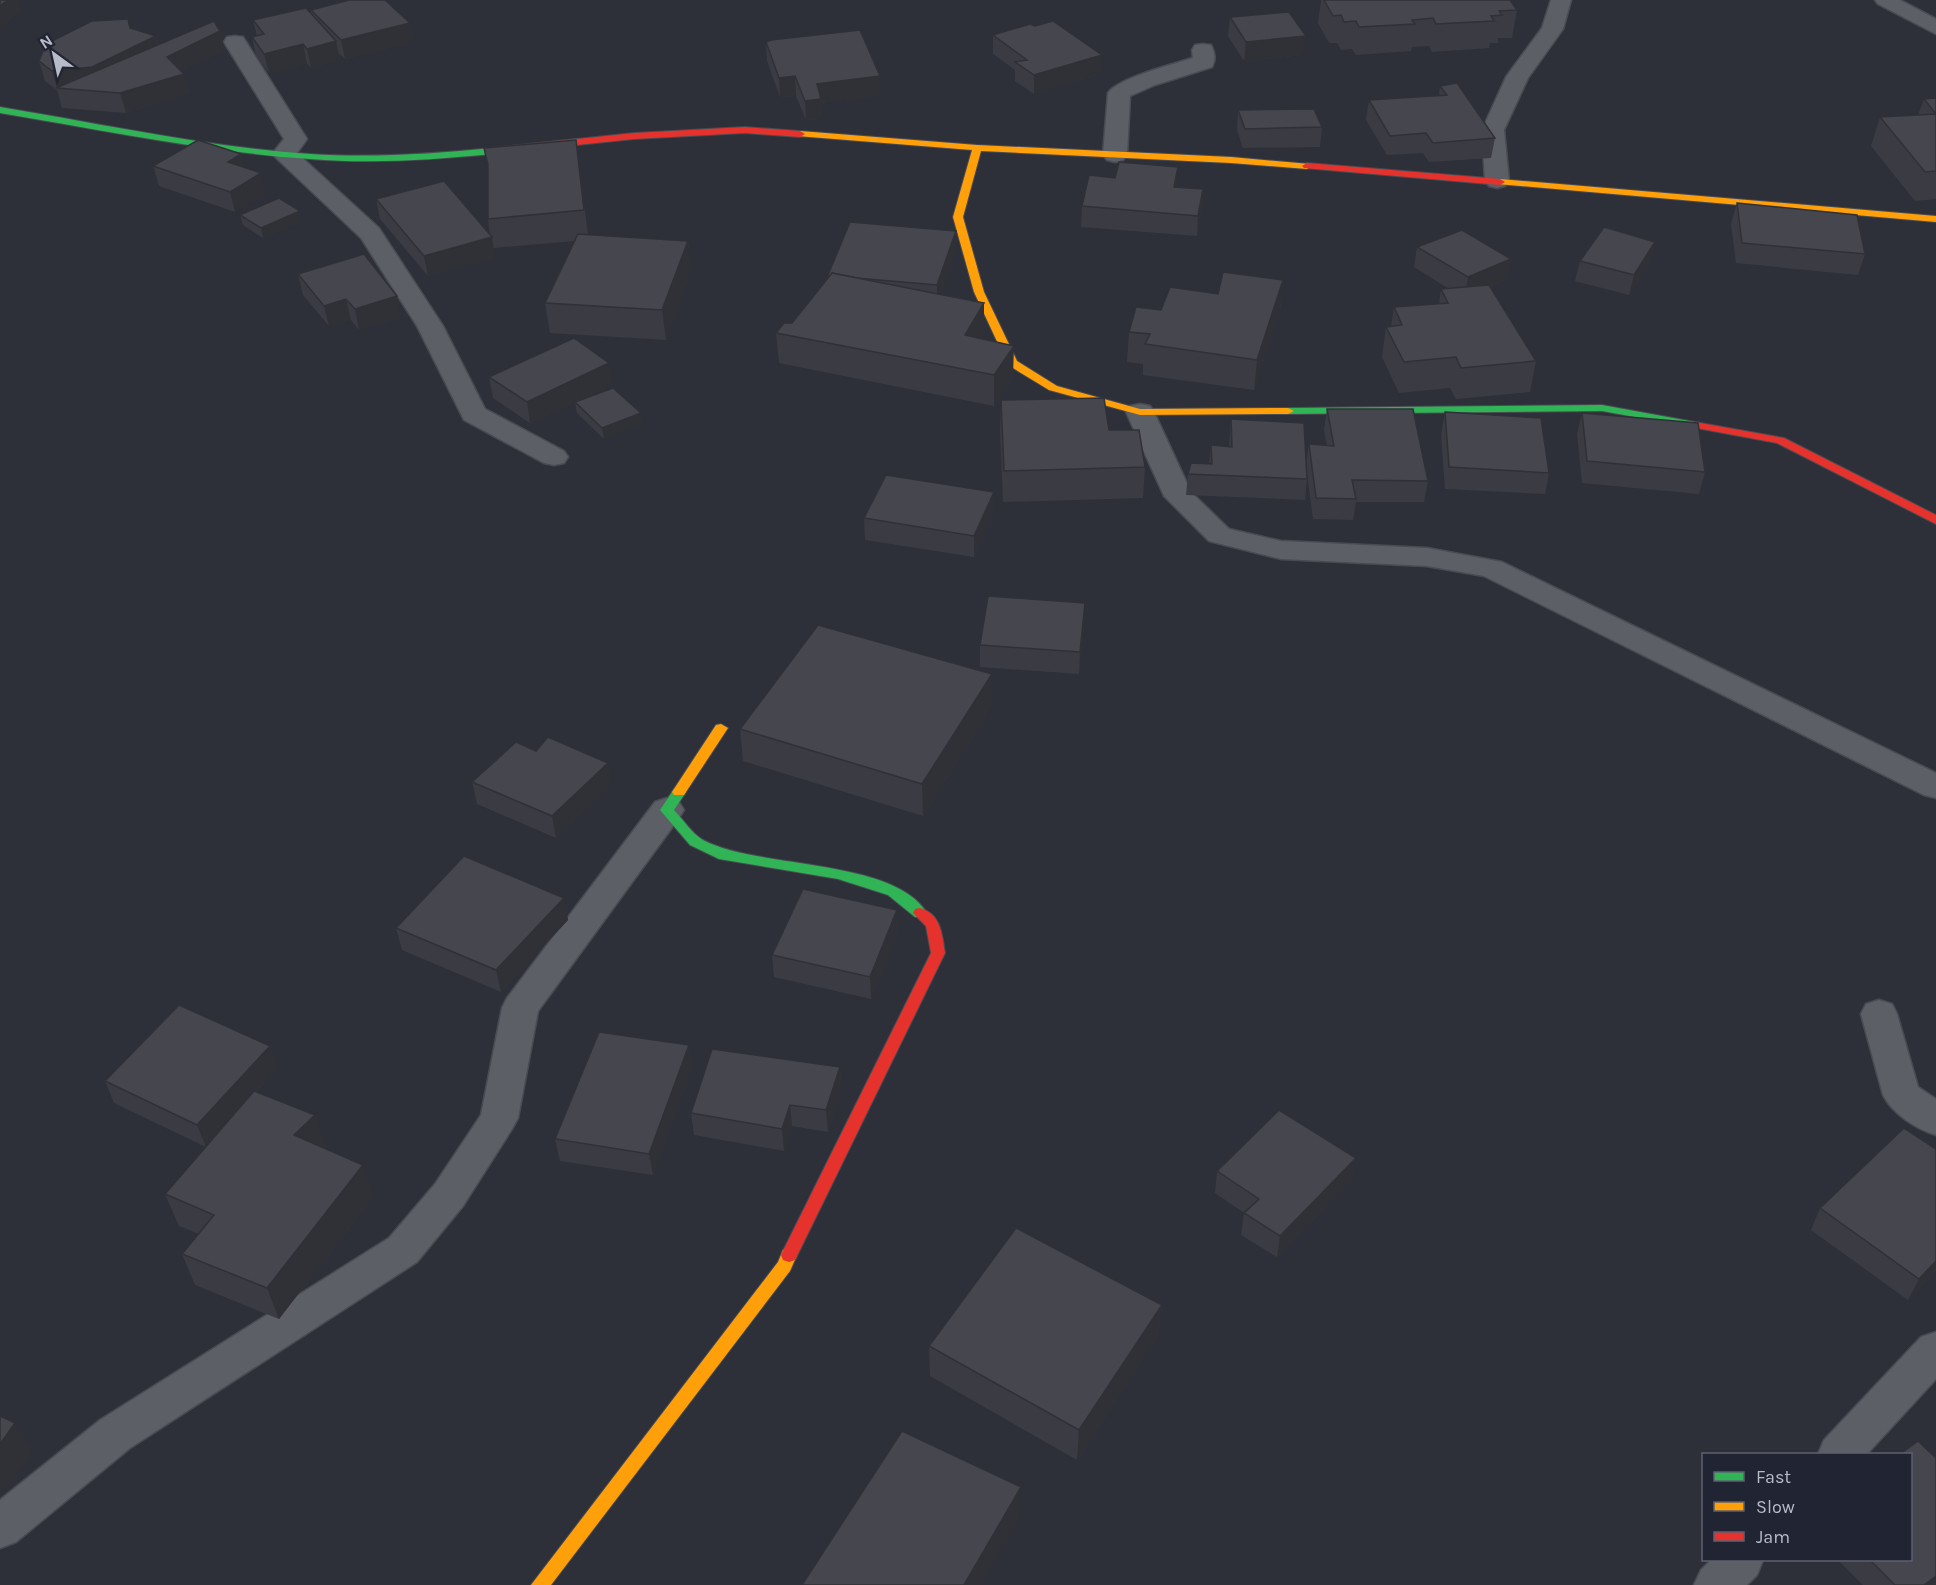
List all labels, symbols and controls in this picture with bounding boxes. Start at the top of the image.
north arrow [24,24,84,84]
text: N [36,31,56,53]
legend [1702,1453,1912,1561]
text: Fast [1756,1466,1791,1488]
text: Slow [1756,1496,1795,1518]
text: Jam [1756,1526,1790,1548]

